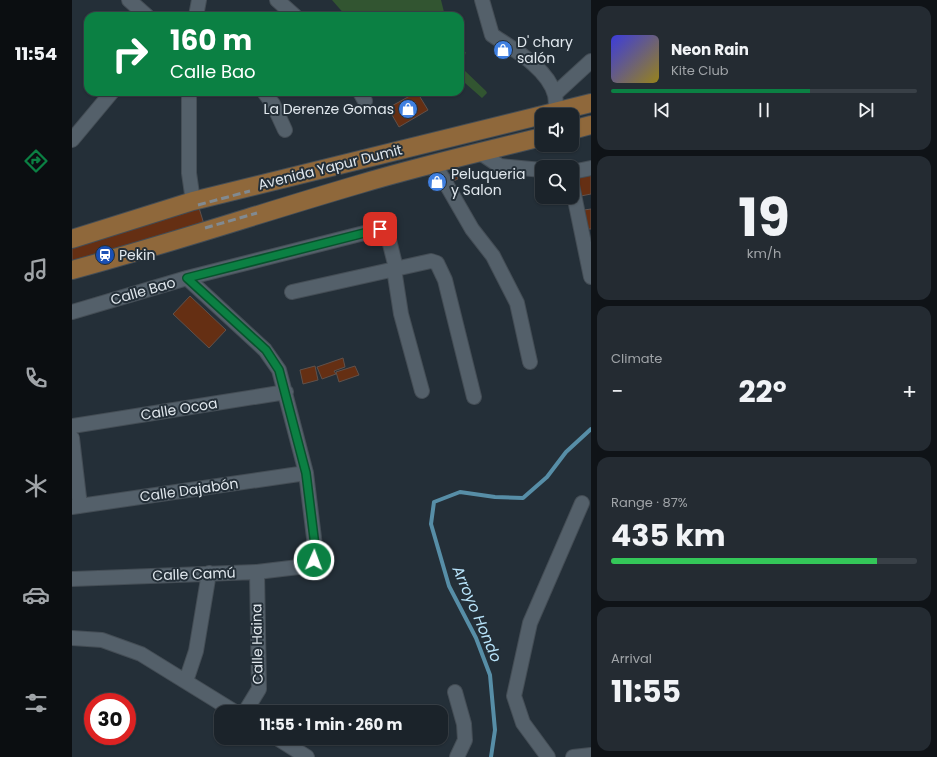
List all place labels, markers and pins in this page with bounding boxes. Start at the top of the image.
place label: D' chary salón [517,32,573,68]
shop icon: D' chary salón [492,39,514,61]
shop icon: La Derenze Gomas [397,98,419,120]
place label: La Derenze Gomas [263,99,394,119]
place label: Peluqueria y Salon [451,164,525,200]
shop icon: Peluqueria y Salon [426,171,448,193]
pin [363,212,397,246]
station icon: Pekin [94,244,116,266]
place label: Pekin [119,245,155,265]

